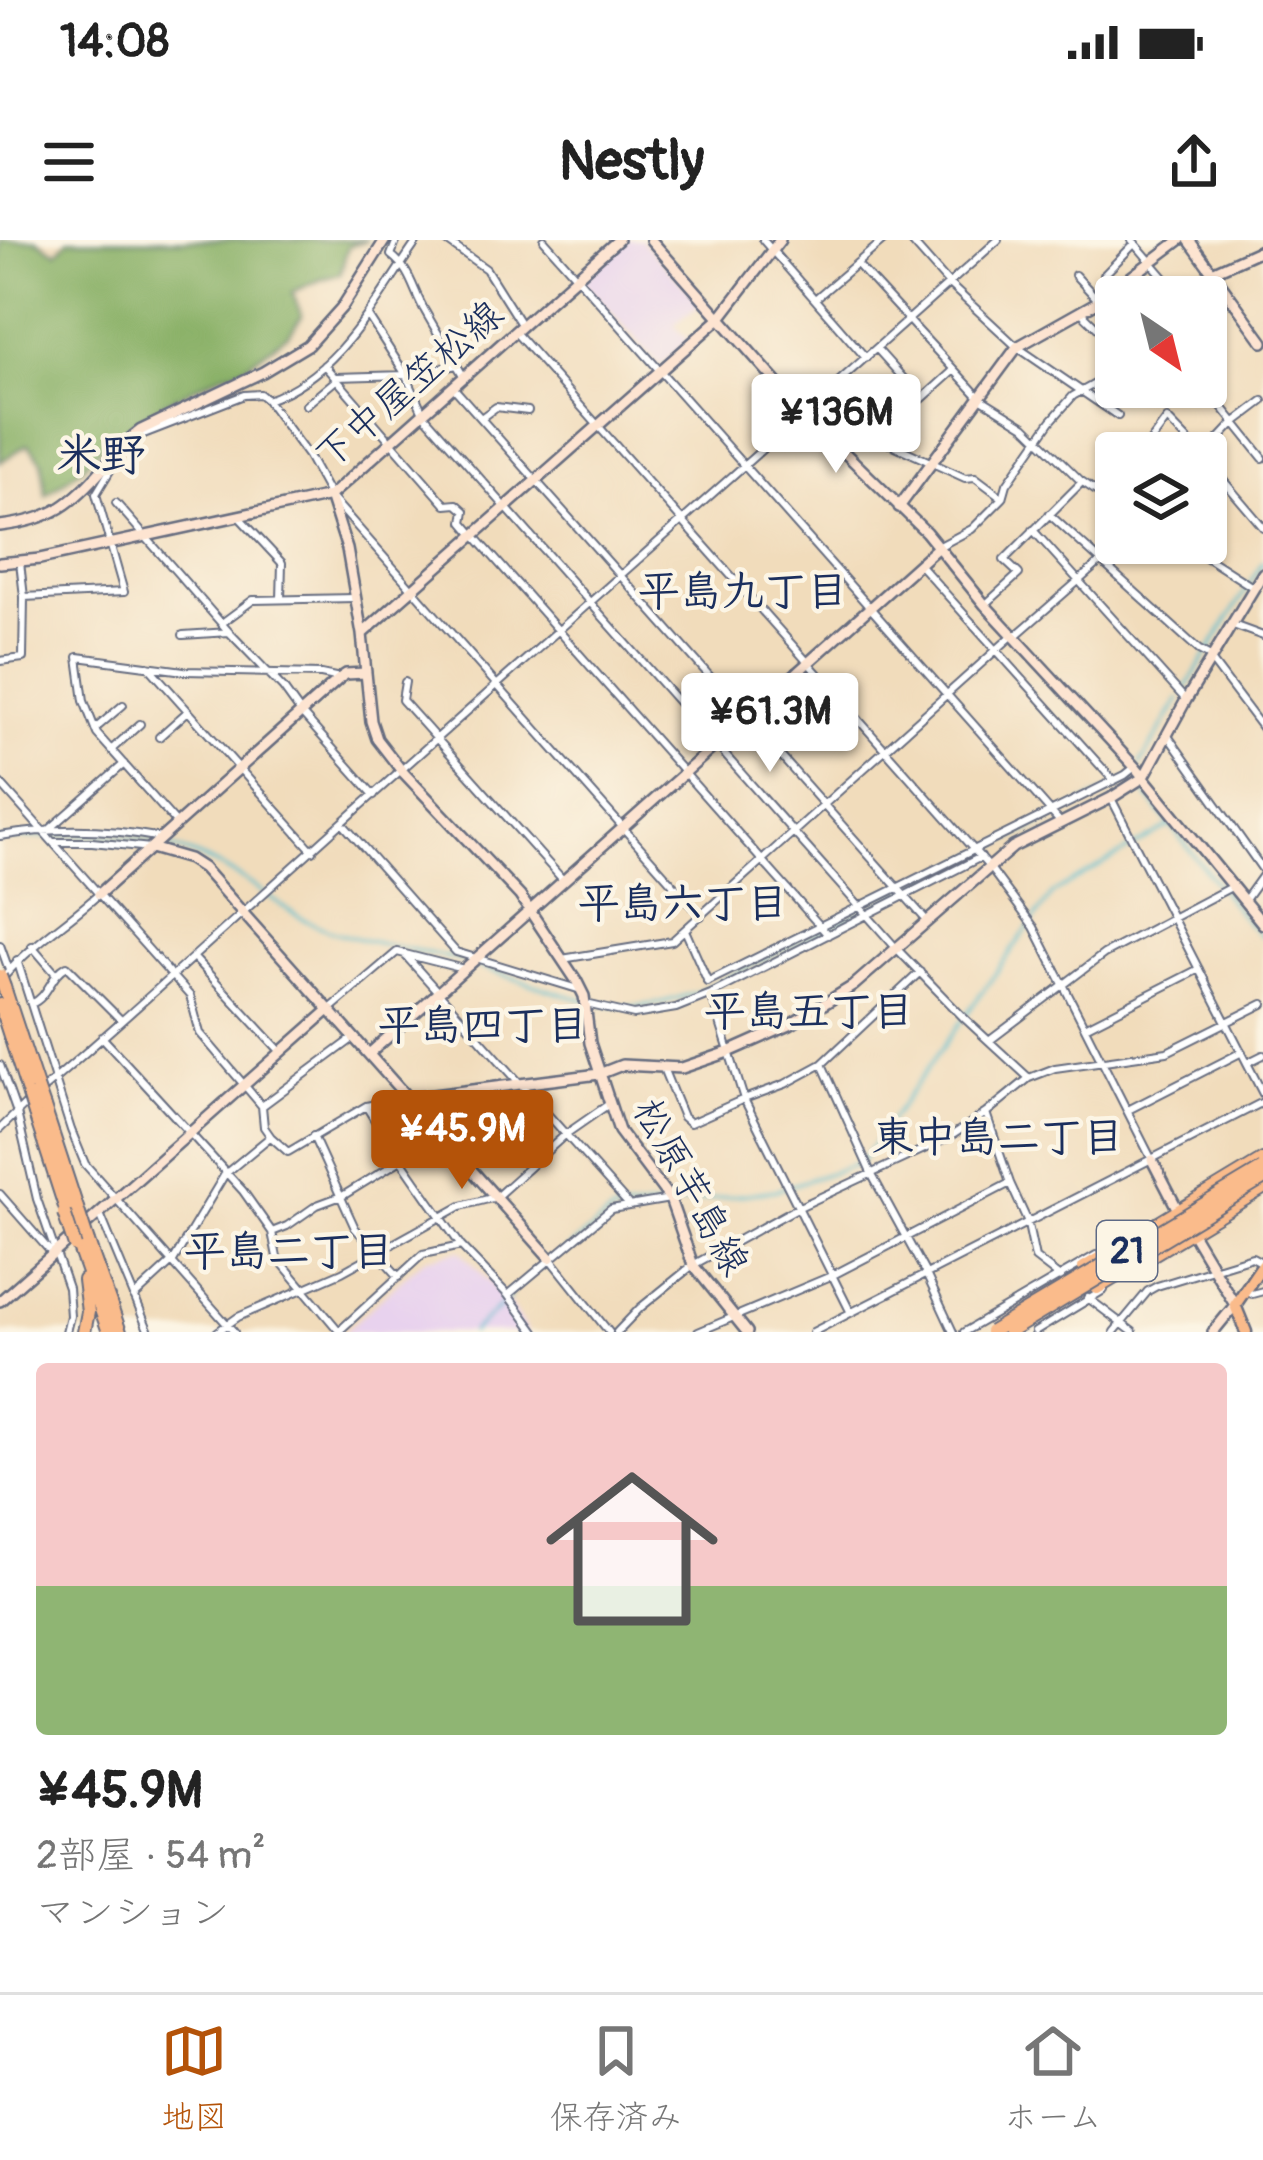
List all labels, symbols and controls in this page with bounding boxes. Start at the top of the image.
text: 14:08 [60,14,169,70]
text: Nestly [559,128,704,196]
icon: menu [36,129,102,195]
icon: share [1161,129,1227,195]
north arrow [1095,276,1227,408]
map controls [1095,276,1227,564]
street label: 下中屋笠松線 [305,290,513,480]
pin: ¥136M [752,374,920,476]
text: ¥136M [779,388,893,437]
district label: 米野 [56,428,146,484]
button: layers [1095,432,1227,564]
district label: 平島九丁目 [638,566,848,618]
pin: ¥61.3M [672,673,868,775]
text: ¥61.3M [708,687,832,736]
district label: 平島六丁目 [578,878,788,930]
district label: 平島五丁目 [704,986,914,1038]
district label: 平島四丁目 [378,1000,588,1052]
pin: ¥45.9M [364,1090,560,1192]
street label: 松原芋島線 [622,1090,760,1284]
text: ¥45.9M [398,1104,526,1153]
district label: 東中島二丁目 [872,1112,1124,1164]
road number: 21 [1097,1221,1157,1281]
district label: 平島二丁目 [184,1226,394,1278]
icon: home [524,1441,740,1657]
text: ¥45.9M [36,1759,203,1823]
text: 2部屋 · 54 m² [36,1831,266,1880]
text: マンション [36,1888,229,1937]
tab: 地図 [161,2018,227,2138]
tab: 保存済み [550,2018,682,2138]
tab: ホーム [1004,2018,1102,2138]

